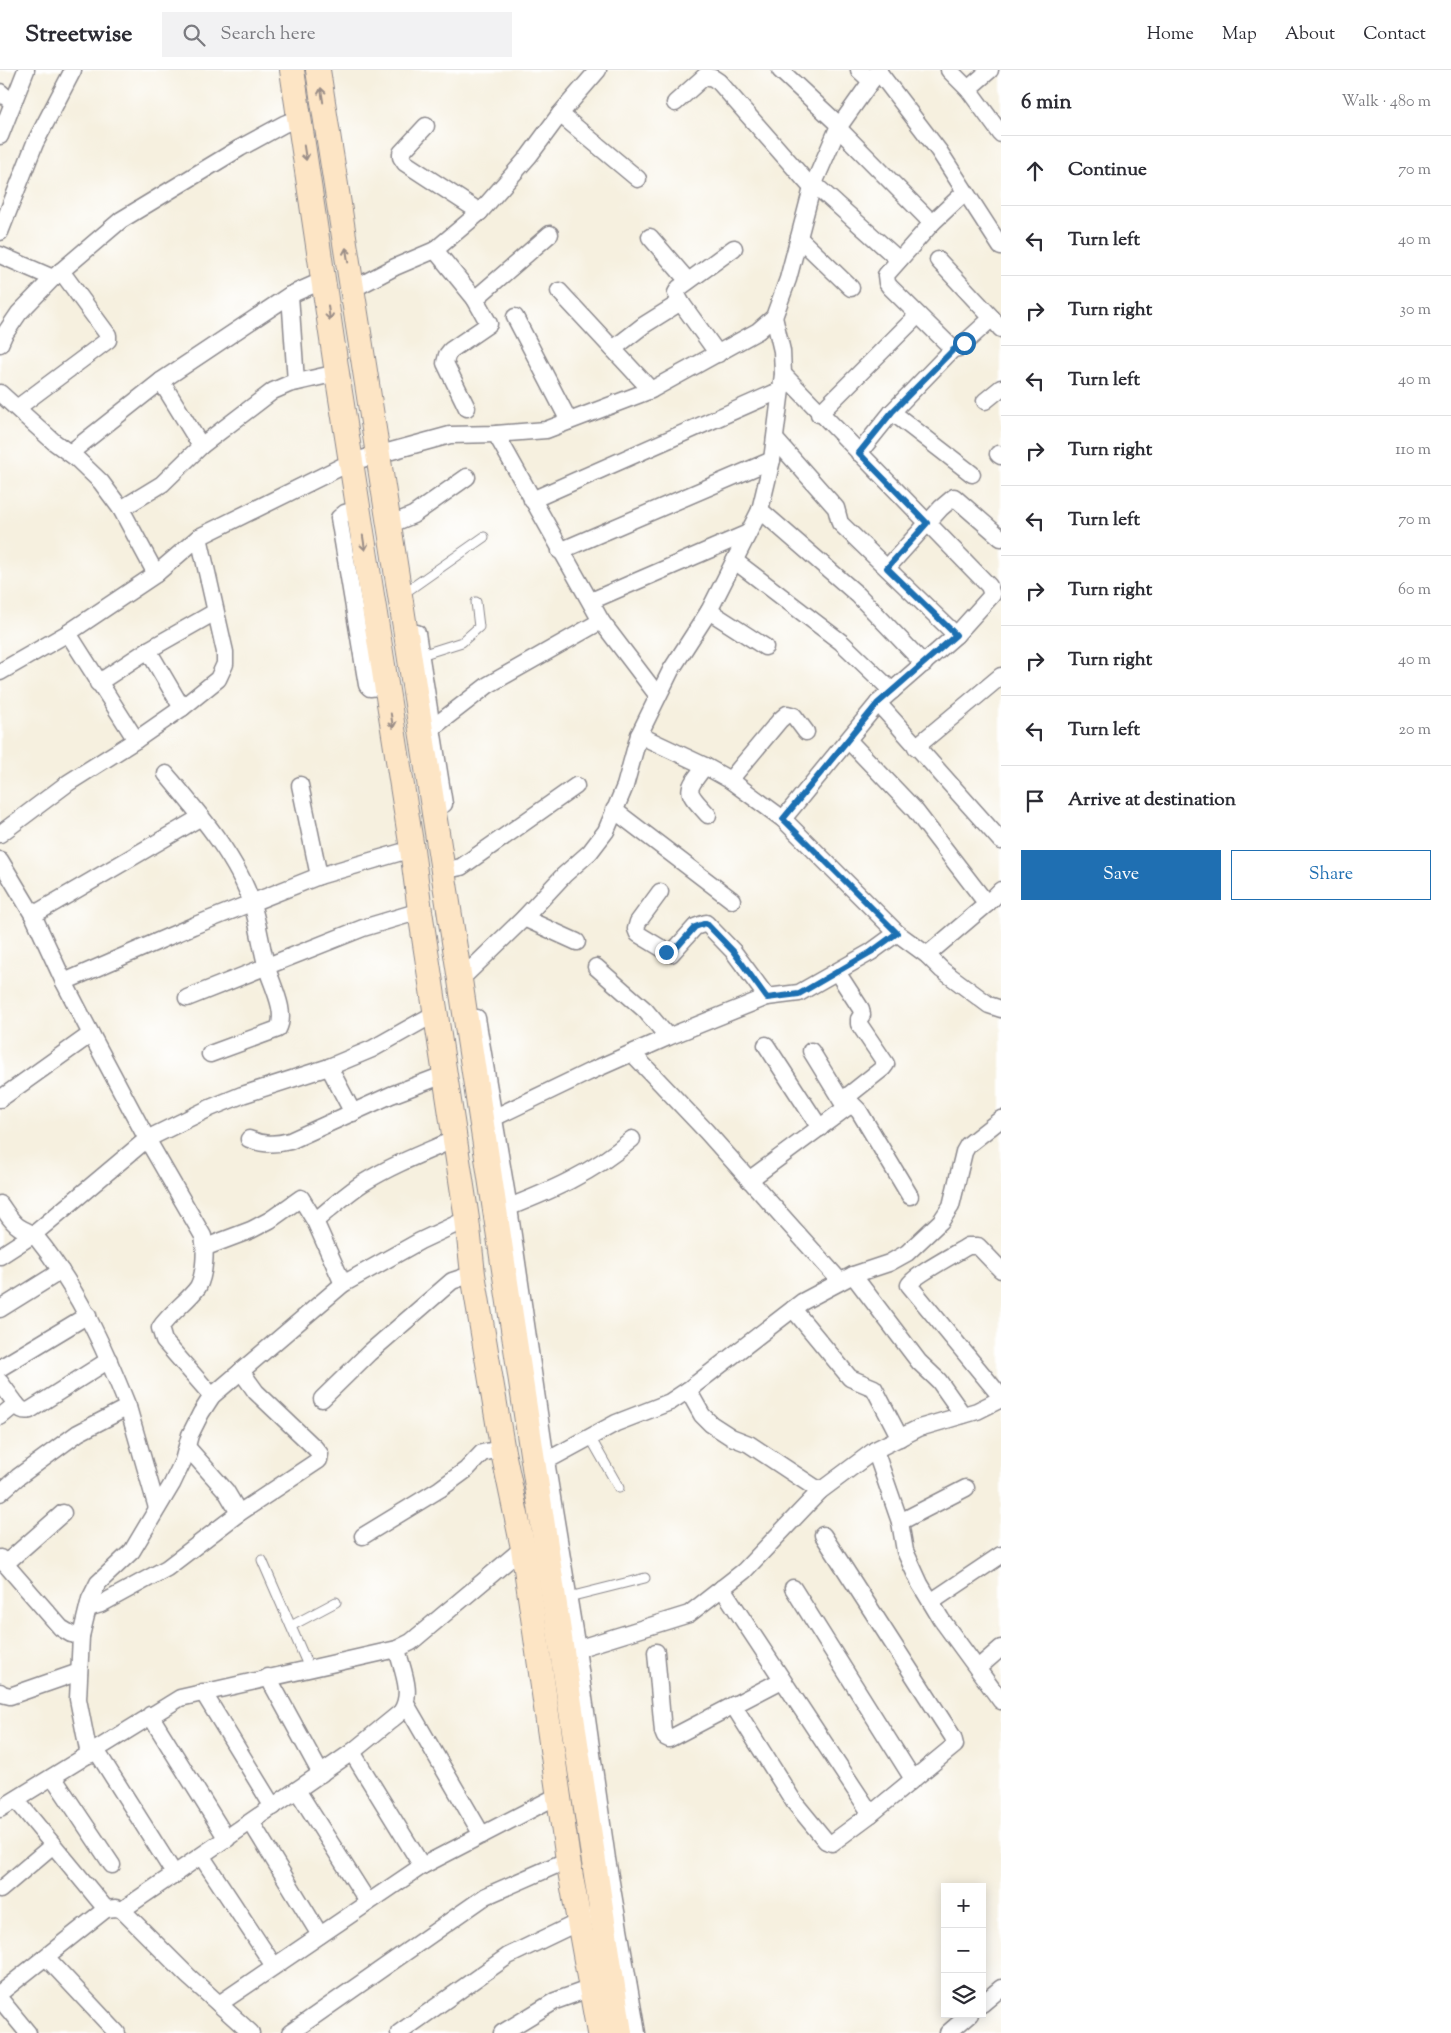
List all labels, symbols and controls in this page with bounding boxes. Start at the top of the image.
search box [162,12,512,57]
text: Streetwise [25,18,132,52]
icon: search [180,21,208,49]
text: Search here [220,21,316,48]
text: Home [1147,22,1194,48]
text: Map [1222,22,1257,48]
text: About [1285,22,1335,48]
text: Contact [1363,22,1426,48]
one-way arrow [316,87,326,103]
text: 6 min [1021,88,1072,118]
text: Walk · 480 m [1341,91,1431,114]
one-way arrow [300,144,310,160]
icon: ahead [1021,157,1049,185]
text: Continue [1068,157,1147,184]
text: 70 m [1398,159,1431,182]
icon: left [1021,227,1049,255]
text: Turn left [1068,227,1140,254]
text: 40 m [1398,229,1431,252]
one-way arrow [342,248,352,264]
icon: right [1021,297,1049,325]
text: Turn right [1068,297,1152,324]
text: 30 m [1400,299,1431,322]
one-way arrow [324,305,334,321]
route start [953,332,976,355]
icon: left [1021,367,1049,395]
text: Turn left [1068,367,1140,394]
text: 40 m [1398,369,1431,392]
icon: right [1021,437,1049,465]
text: Turn right [1068,437,1152,464]
text: 110 m [1395,439,1431,462]
icon: left [1021,507,1049,535]
text: Turn left [1068,507,1140,534]
text: 70 m [1398,509,1431,532]
one-way arrow [359,535,369,551]
icon: right [1021,577,1049,605]
text: Turn right [1068,577,1152,604]
text: 60 m [1398,579,1431,602]
icon: right [1021,647,1049,675]
text: Turn right [1068,647,1152,674]
text: 40 m [1398,649,1431,672]
one-way arrow [387,713,397,729]
icon: left [1021,717,1049,745]
text: Turn left [1068,717,1140,744]
text: 20 m [1398,719,1431,742]
icon: arrive [1021,787,1049,815]
text: Arrive at destination [1068,787,1236,814]
button: Save [1021,850,1221,900]
button: Share [1231,850,1431,900]
route end [655,941,678,964]
map controls [941,1883,986,2018]
button: + [941,1883,986,1928]
button: − [941,1928,986,1973]
button: layers [941,1973,986,2018]

